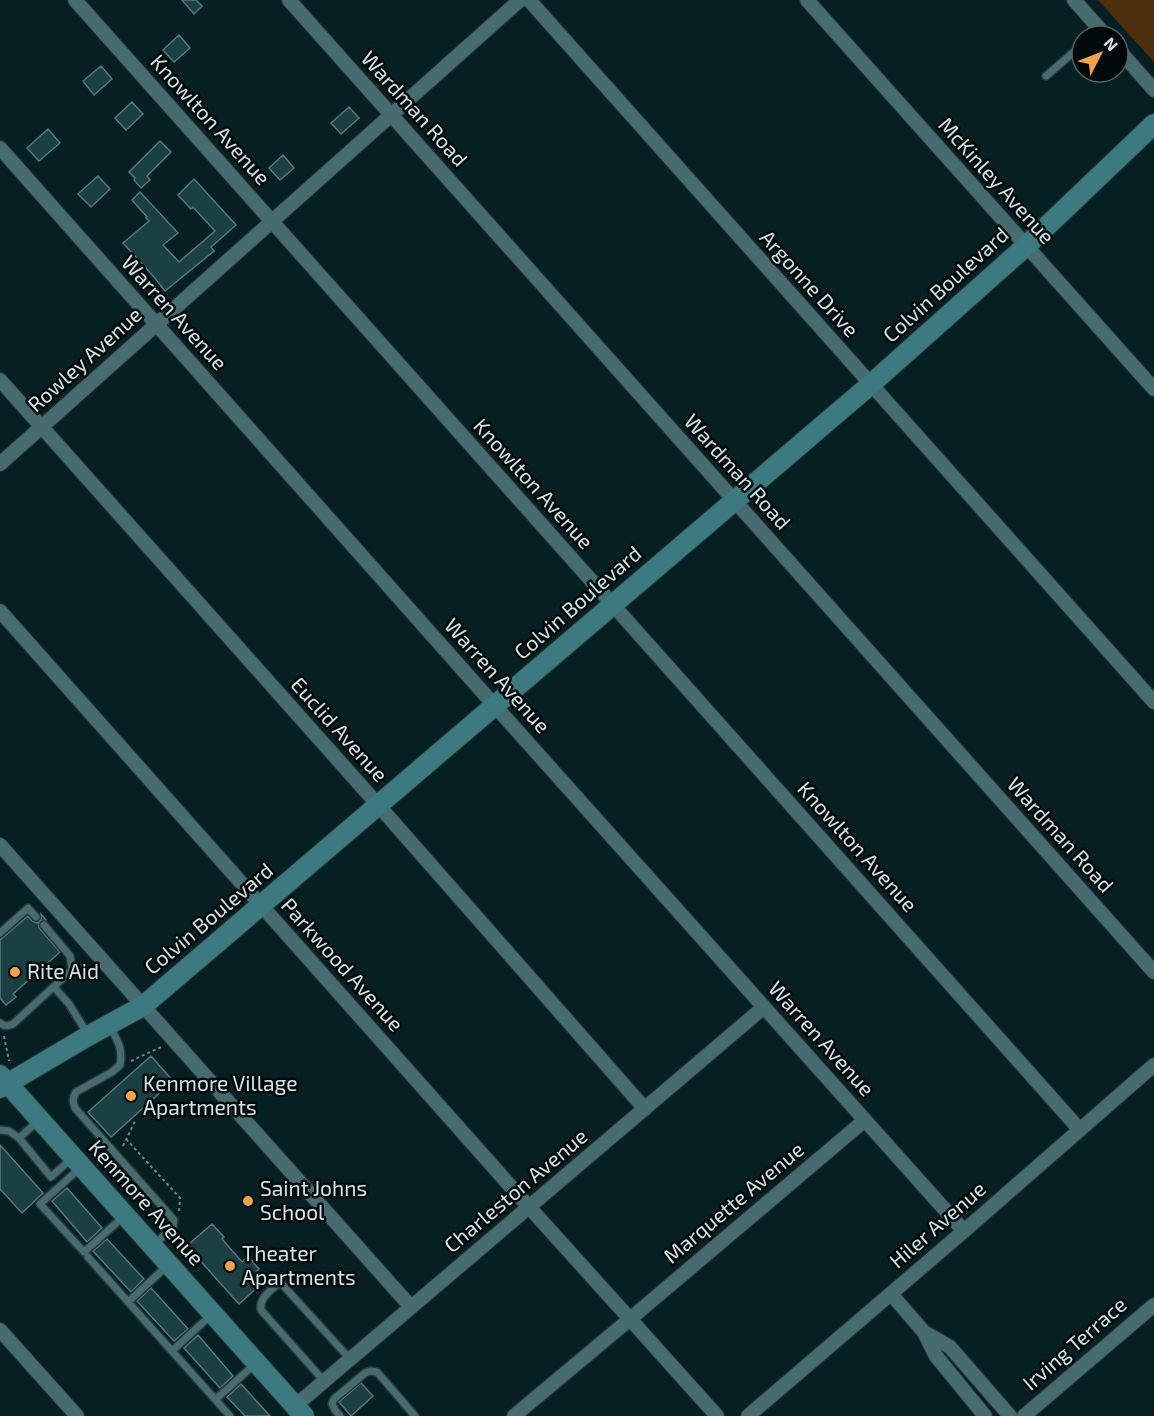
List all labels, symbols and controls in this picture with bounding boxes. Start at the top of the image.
north arrow [1070,24,1130,84]
text: N [1101,33,1122,54]
street label: Wardman Road [357,45,473,171]
street label: Knowlton Avenue [146,49,276,189]
street label: McKinley Avenue [934,112,1060,248]
street label: Colvin Boulevard [877,221,1013,347]
street label: Argonne Drive [756,224,865,342]
street label: Warren Avenue [117,249,233,375]
street label: Rowley Avenue [22,301,146,417]
street label: Wardman Road [680,408,796,534]
street label: Knowlton Avenue [469,413,599,553]
street label: Colvin Boulevard [508,540,646,664]
street label: Warren Avenue [440,612,556,738]
street label: Euclid Avenue [287,672,394,786]
street label: Wardman Road [1003,771,1119,897]
street label: Knowlton Avenue [793,776,923,916]
street label: Colvin Boulevard [139,857,277,979]
street label: Parkwood Avenue [277,892,409,1036]
place label: Rite Aid [27,958,99,983]
marker: Rite Aid [8,965,22,979]
street label: Warren Avenue [764,975,880,1101]
place label: Kenmore Village Apartments [143,1070,297,1119]
marker: Kenmore Village Apartments [124,1089,138,1103]
street label: Charleston Avenue [438,1123,592,1257]
street label: Kenmore Avenue [84,1134,210,1270]
street label: Marquette Avenue [658,1136,808,1268]
place label: Saint Johns School [260,1175,367,1224]
street label: Hiler Avenue [884,1175,990,1272]
marker: Saint Johns School [241,1194,255,1208]
place label: Theater Apartments [242,1240,356,1289]
marker: Theater Apartments [223,1259,237,1273]
street label: Irving Terrace [1017,1291,1131,1395]

